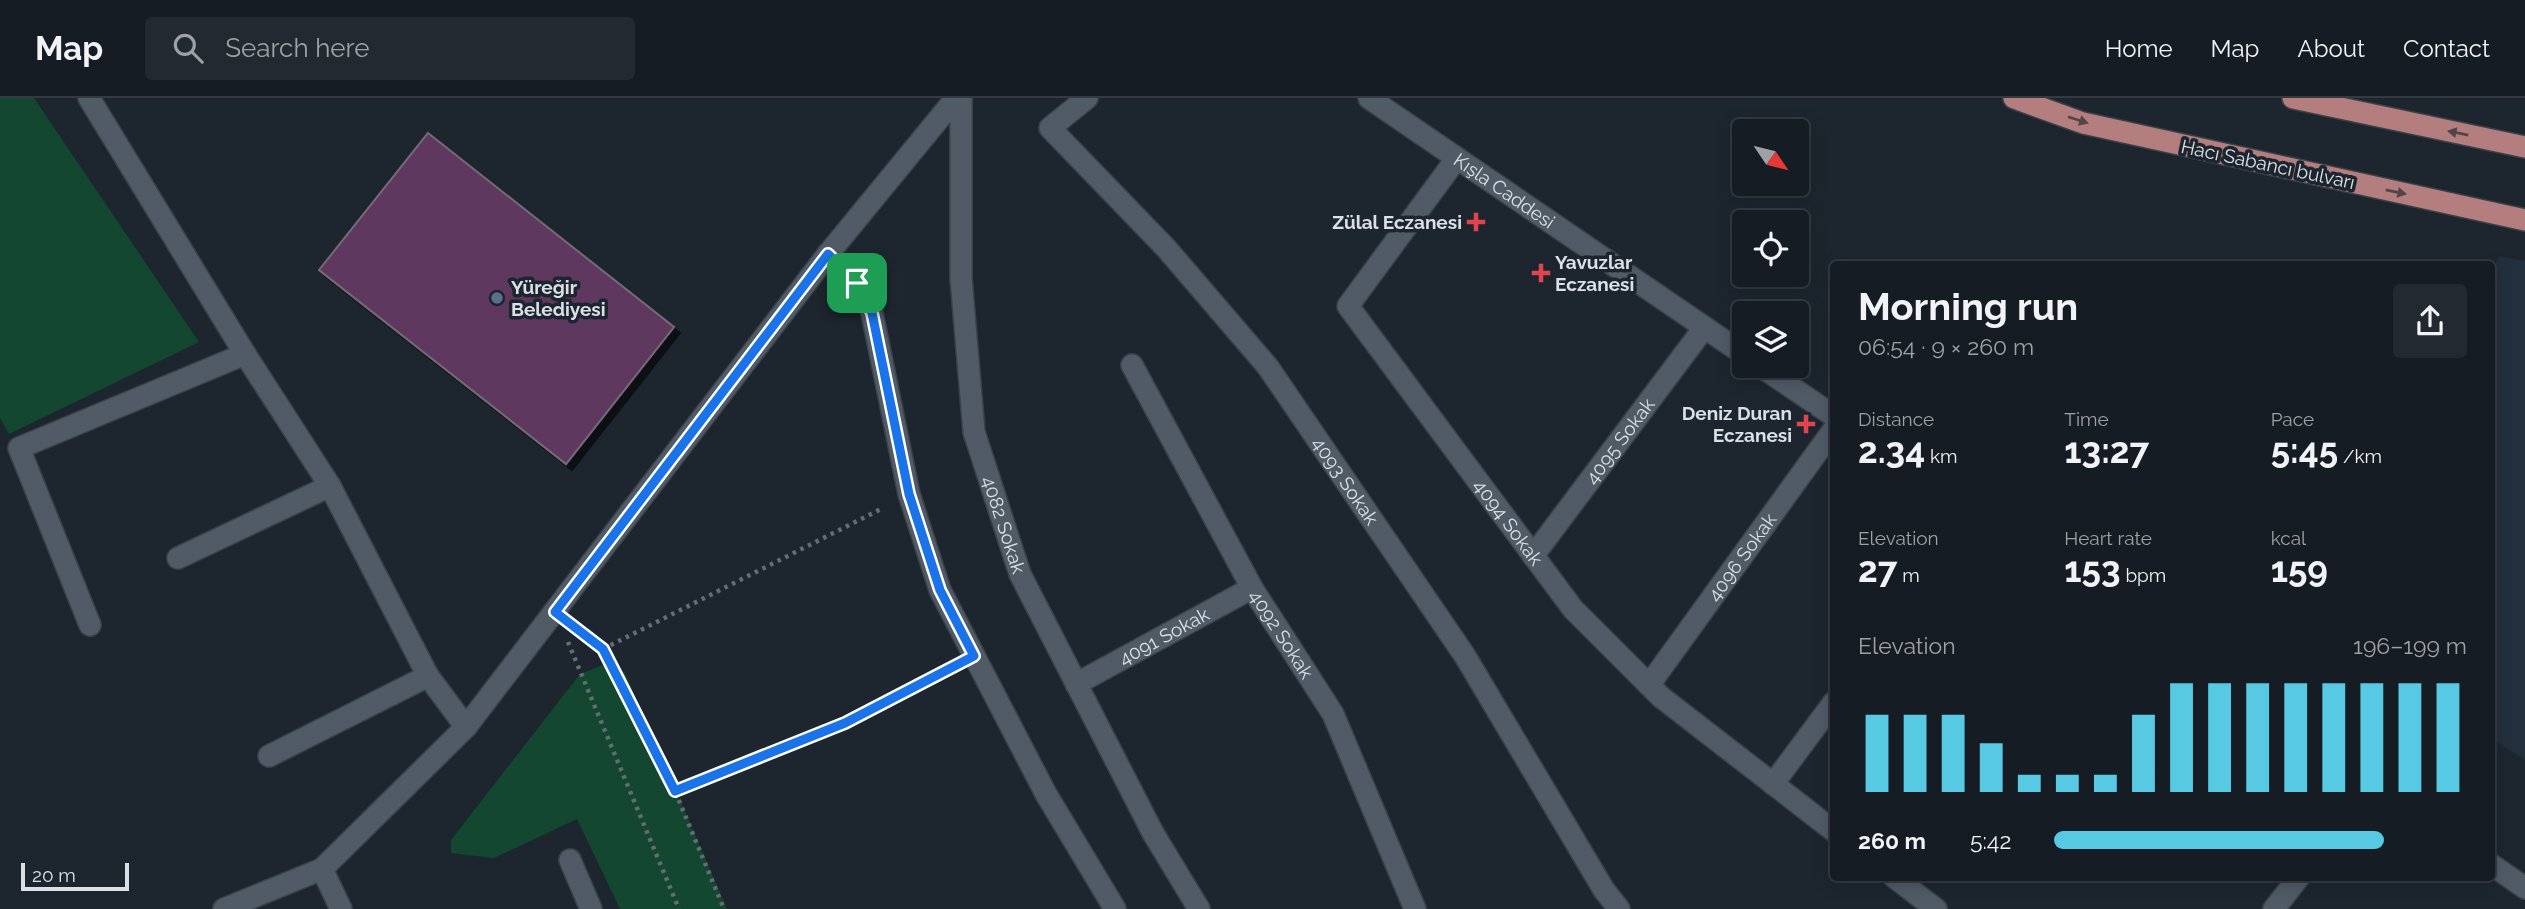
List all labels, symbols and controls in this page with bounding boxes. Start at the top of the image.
search box [145,17,635,80]
text: Map [35,29,103,68]
icon: search [169,29,207,67]
text: Search here [225,33,370,63]
text: Home [2105,34,2173,63]
text: Map [2211,34,2259,63]
text: About [2297,34,2365,63]
text: Contact [2403,34,2490,63]
one-way arrow [2068,116,2089,126]
north arrow [1732,119,1810,196]
map controls [1732,119,1809,378]
one-way arrow [2447,127,2469,138]
street label: Hacı Sabancı bulvarı [2179,135,2357,193]
street label: Kışla Caddesi [1450,148,1559,233]
one-way arrow [2385,187,2407,198]
button: locate [1732,210,1809,287]
place label: Zülal Eczanesi [1332,211,1462,233]
marker: Zülal Eczanesi [1468,214,1484,230]
place label: Yavuzlar Eczanesi [1555,251,1634,295]
pin [827,253,887,313]
icon: arrive [838,264,876,302]
marker: Yavuzlar Eczanesi [1533,265,1549,281]
place label: Yüreğir Belediyesi [511,276,606,320]
text: Morning run [1858,284,2078,329]
button: share [2393,284,2467,358]
marker: Yüreğir Belediyesi [489,290,505,306]
button: layers [1732,301,1809,378]
text: 06:54 · 9 × 260 m [1858,333,2034,360]
street label: 4095 Sokak [1580,394,1659,488]
place label: Deniz Duran Eczanesi [1682,402,1792,446]
text: Distance [1858,408,1934,430]
text: Time [2064,408,2109,430]
text: Pace [2271,408,2314,430]
marker: Deniz Duran Eczanesi [1798,416,1814,432]
text: 2.34 [1858,430,1925,471]
text: 13:27 [2064,430,2149,471]
text: 5:45 [2271,430,2338,471]
street label: 4093 Sokak [1308,433,1383,529]
text: km [1925,445,1958,467]
text: /km [2338,445,2382,467]
street label: 4082 Sokak [978,473,1030,576]
street label: 4094 Sokak [1469,475,1548,570]
street label: 4096 Sokak [1703,509,1781,605]
text: Elevation [1858,527,1939,549]
text: Heart rate [2064,527,2152,549]
text: kcal [2271,527,2306,549]
text: 27 [1858,549,1897,590]
text: 153 [2064,549,2121,590]
text: 159 [2271,549,2328,590]
text: m [1897,564,1920,586]
text: bpm [2121,564,2166,586]
street label: 4092 Sokak [1245,586,1318,683]
street label: 4091 Sokak [1115,603,1213,670]
text: Elevation [1858,632,1956,659]
text: 196–199 m [2353,632,2467,659]
text: 260 m [1858,827,1926,854]
text: 5:42 [1970,827,2011,854]
scale bar [21,860,130,892]
text: 20 m [32,864,76,886]

